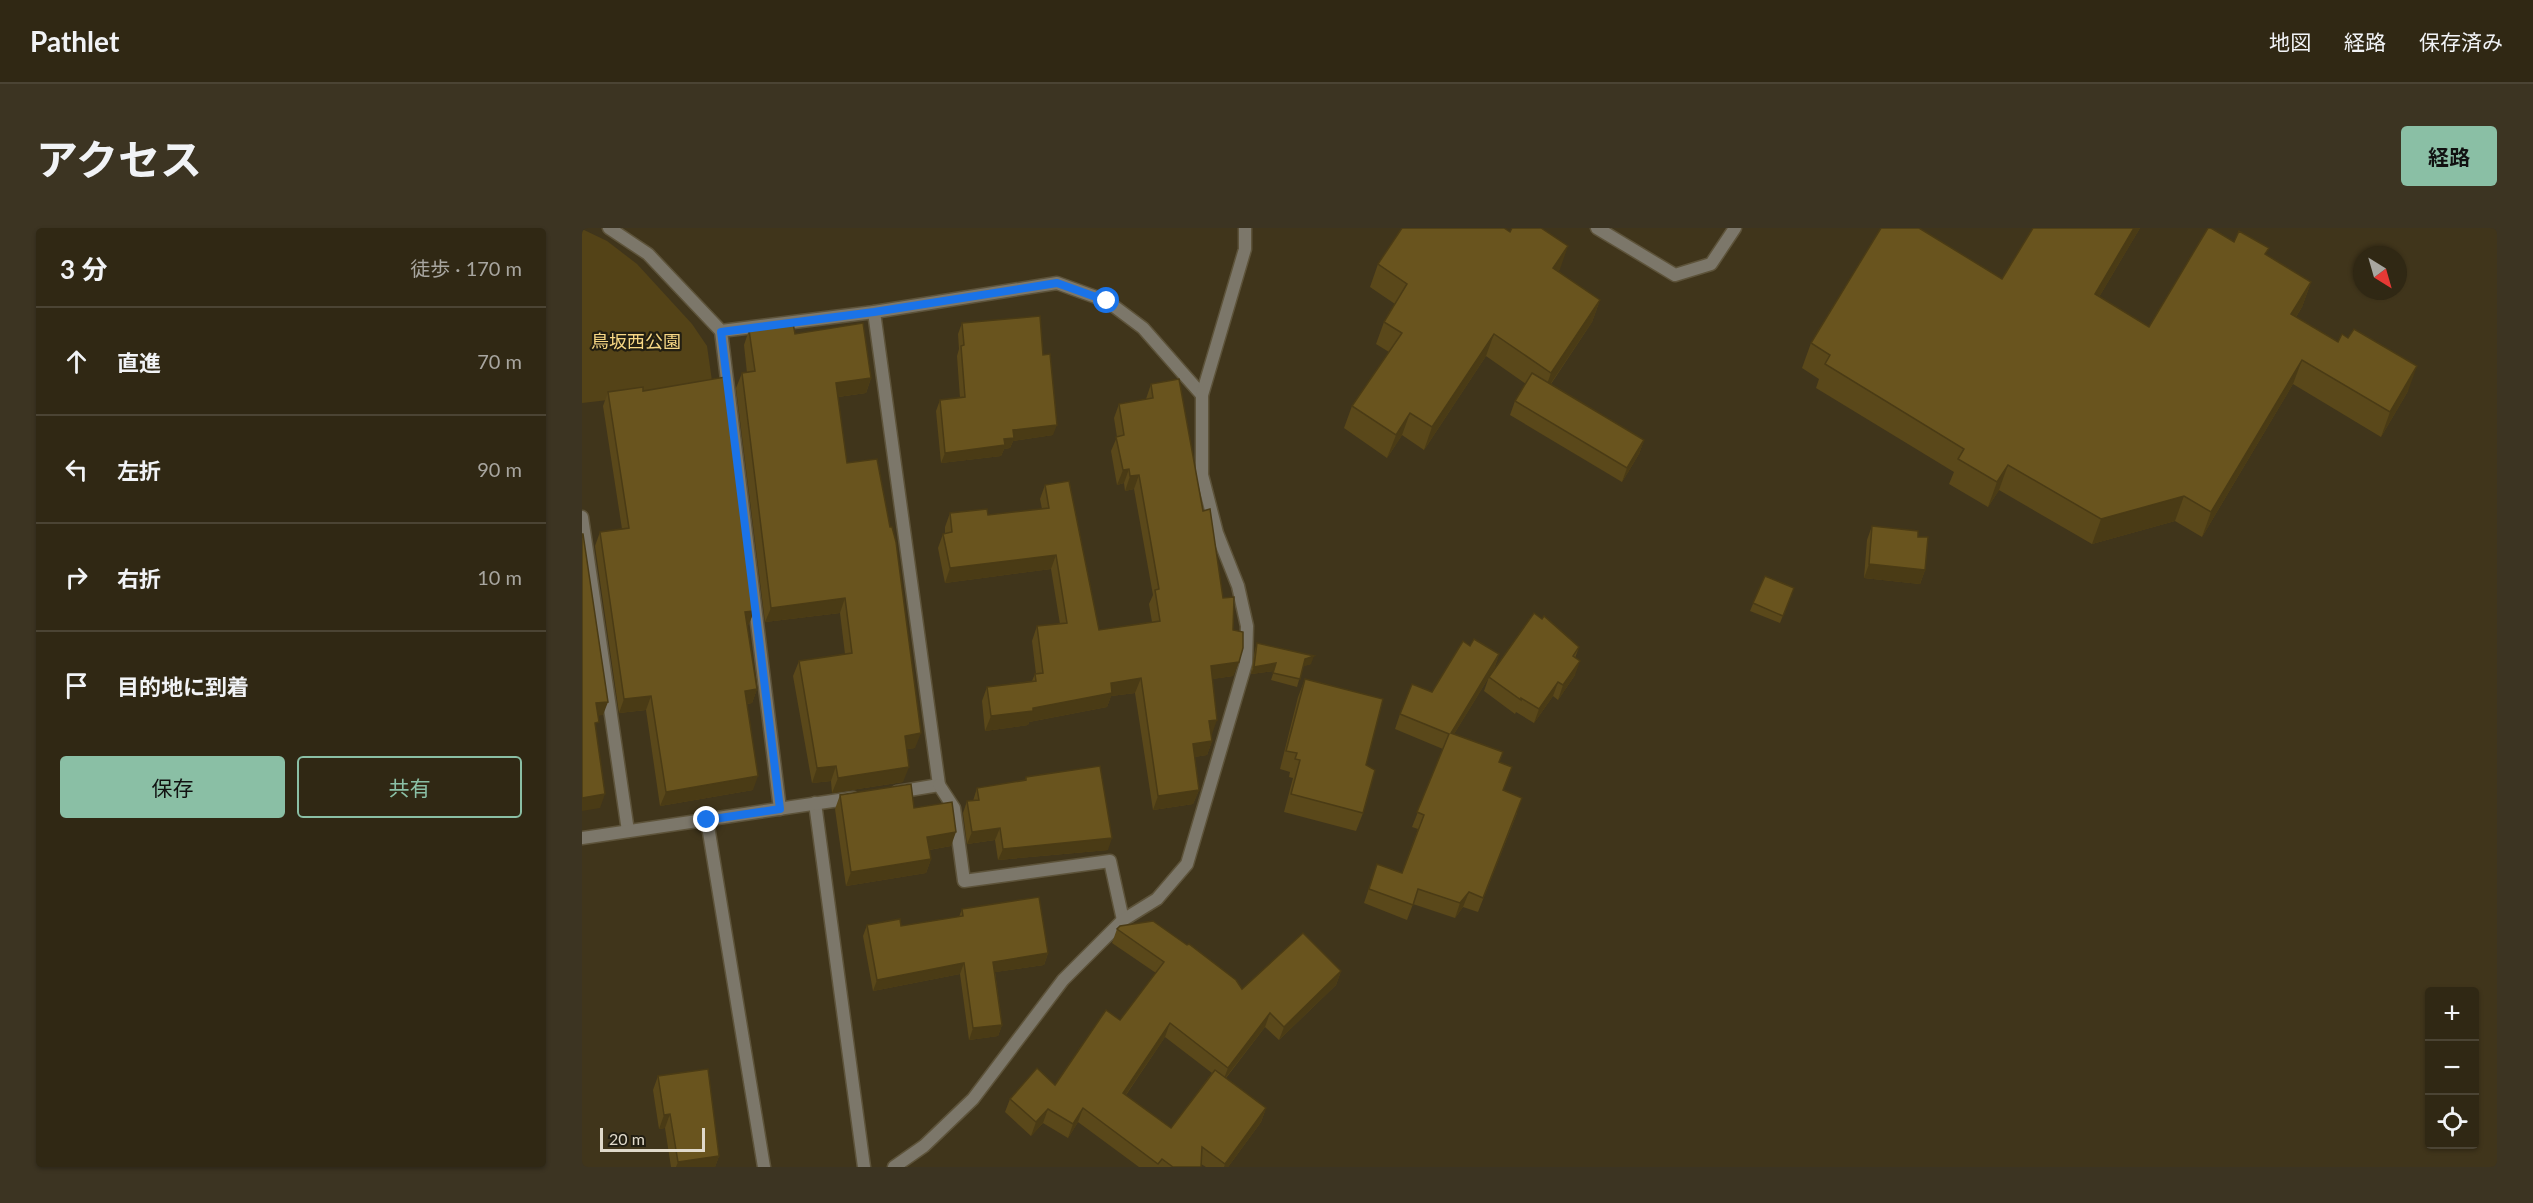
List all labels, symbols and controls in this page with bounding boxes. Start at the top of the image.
text: Pathlet [30,24,119,58]
text: 地図 [2269,29,2311,54]
text: 経路 [2344,29,2386,54]
text: 保存済み [2419,29,2503,54]
button: 経路 [2401,126,2497,186]
text: アクセス [36,134,202,184]
north arrow [2353,246,2407,300]
text: 3 分 [60,253,107,285]
text: 徒歩 · 170 m [410,256,522,280]
route start [1093,287,1119,313]
park label: 鳥坂西公園 [591,330,681,352]
icon: ahead [60,345,93,378]
text: 直進 [117,349,161,376]
text: 70 m [477,349,522,373]
icon: left [60,453,93,486]
text: 左折 [117,457,161,484]
text: 90 m [477,457,522,481]
icon: right [60,561,93,594]
text: 右折 [117,565,161,592]
text: 10 m [477,565,522,589]
icon: arrive [60,669,93,702]
text: 目的地に到着 [117,673,249,700]
button: 保存 [60,756,285,818]
button: 共有 [297,756,522,818]
route end [693,806,719,832]
map controls [2425,987,2479,1149]
button: + [2425,987,2479,1041]
button: − [2425,1041,2479,1095]
button: locate [2425,1095,2479,1149]
scale bar [600,1125,705,1152]
text: 20 m [609,1129,645,1148]

